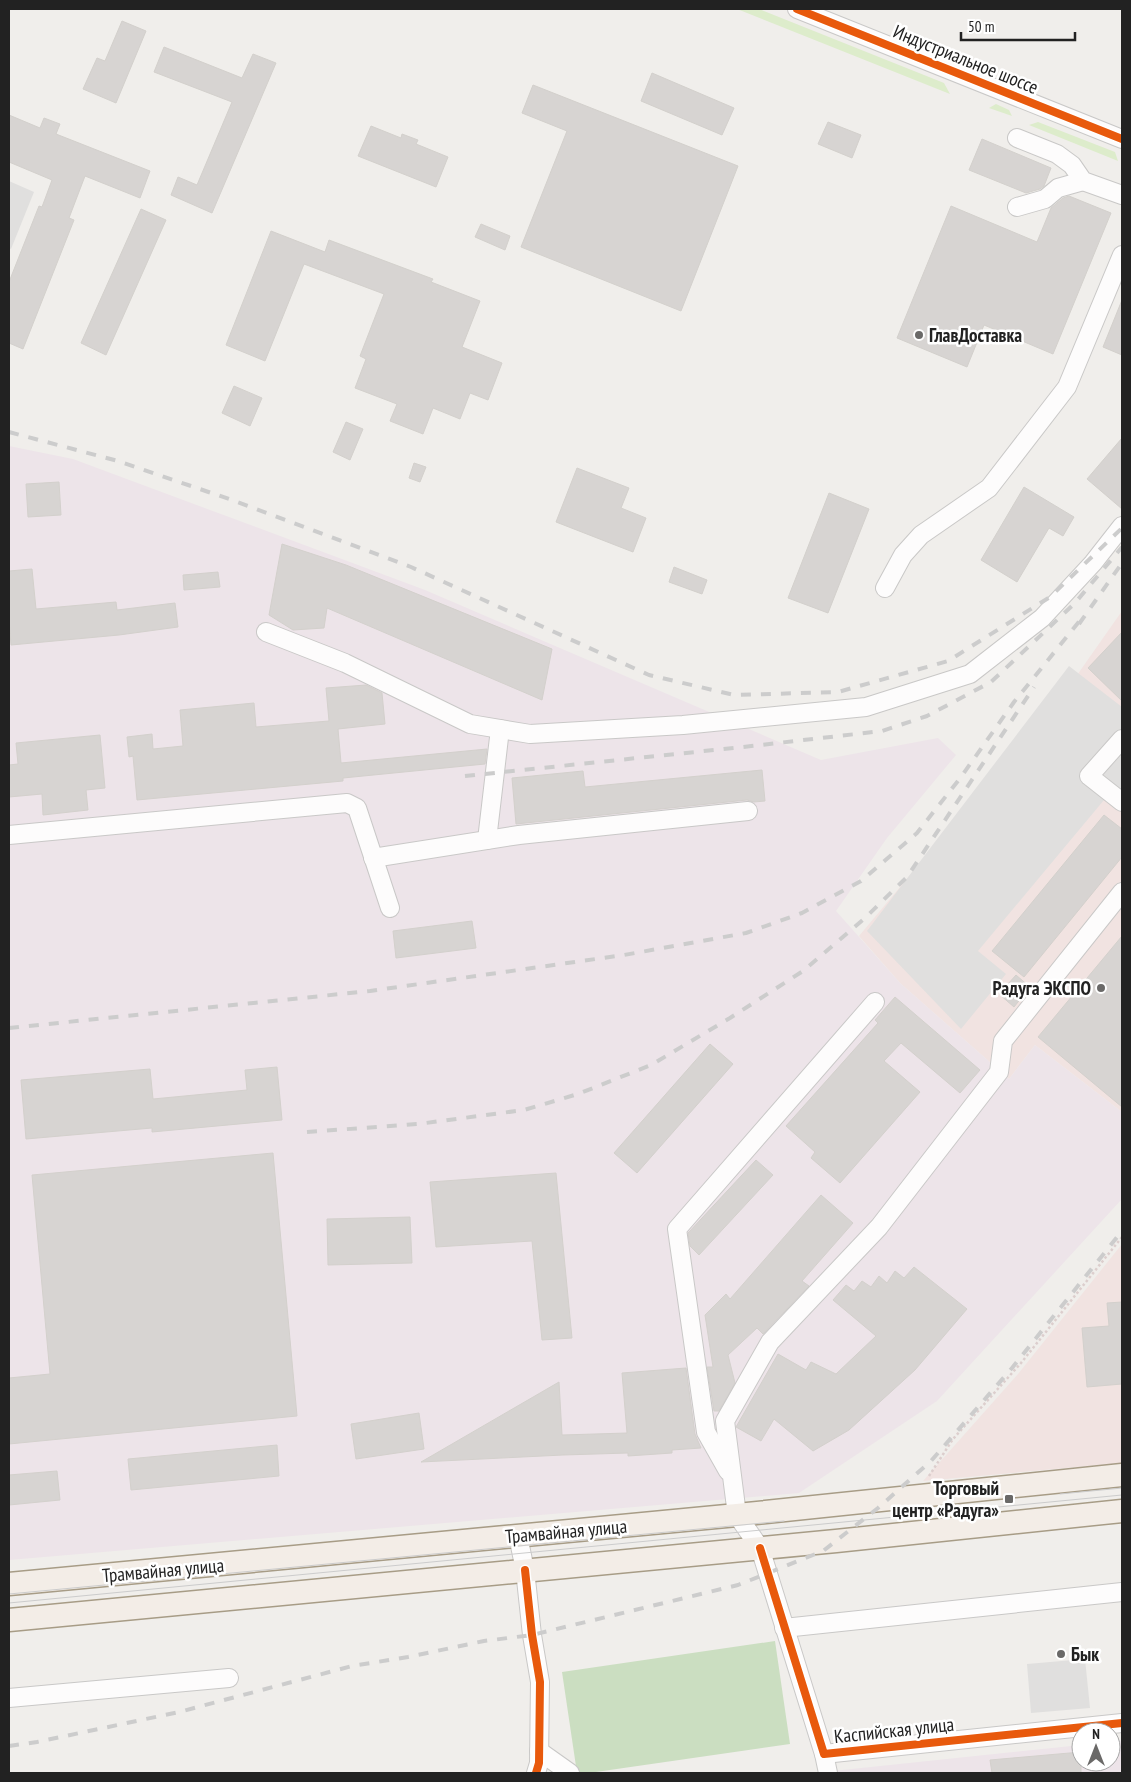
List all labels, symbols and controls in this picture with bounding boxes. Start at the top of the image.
scale bar [961,10,1075,42]
text: 50 m [968,17,994,36]
street label: Индустриальное шоссе [890,19,1042,99]
place label: ГлавДоставка [929,323,1022,347]
marker: ГлавДоставка [913,329,925,341]
place label: Радуга ЭКСПО [993,976,1091,1000]
marker: Радуга ЭКСПО [1095,982,1107,994]
place label: Торговый центр «Радуга» [892,1476,999,1522]
marker: Торговый центр «Радуга» [1003,1493,1015,1505]
street label: Трамвайная улица [504,1514,628,1548]
street label: Трамвайная улица [101,1553,225,1587]
place label: Бык [1071,1642,1099,1666]
marker: Бык [1055,1648,1067,1660]
street label: Каспийская улица [833,1712,955,1748]
north arrow [1071,1722,1121,1772]
text: N [1092,1725,1100,1743]

